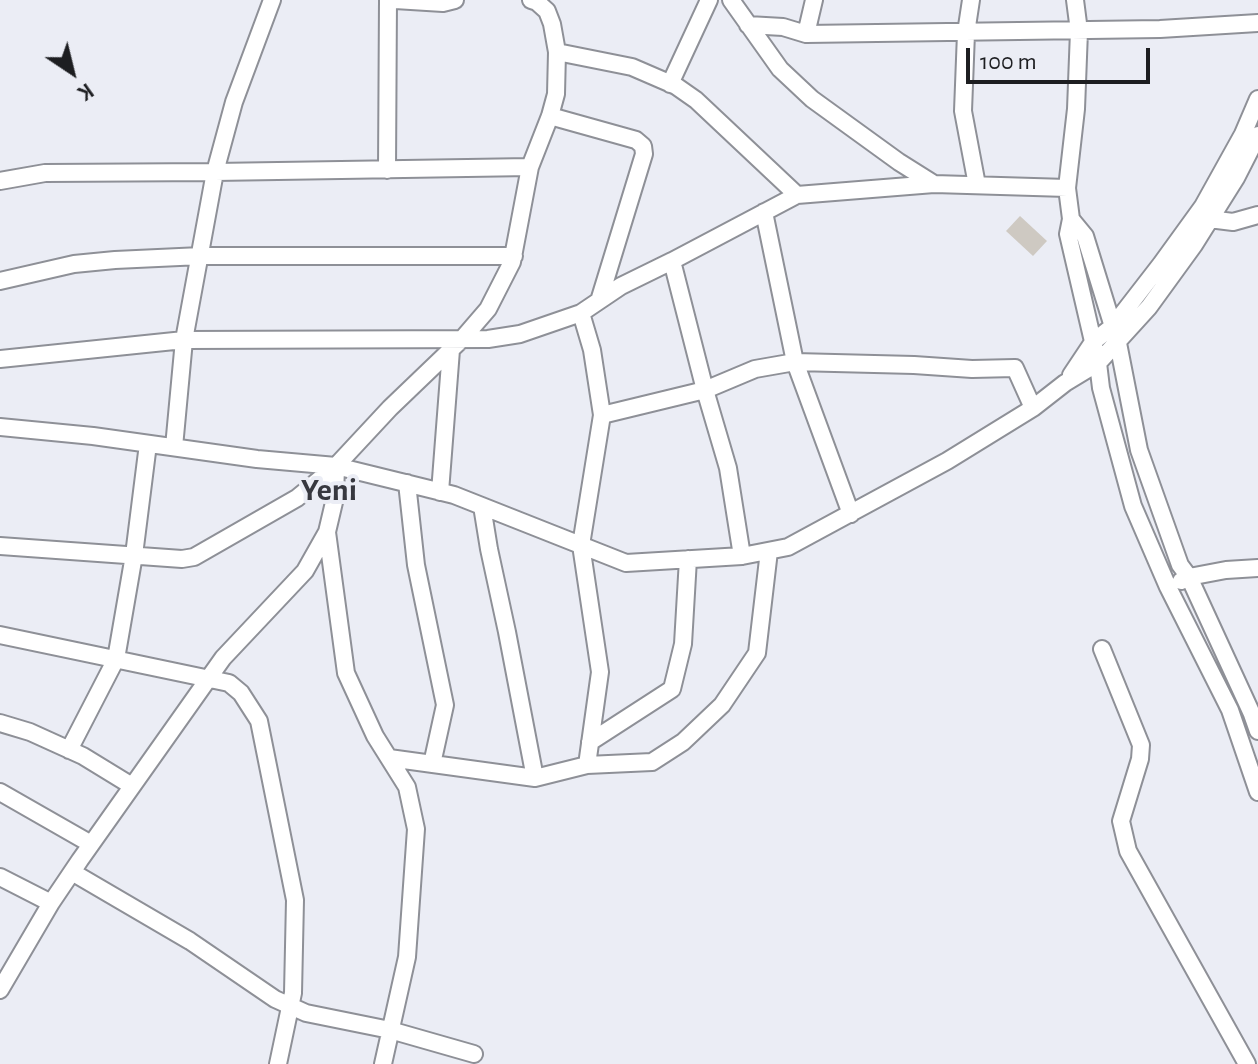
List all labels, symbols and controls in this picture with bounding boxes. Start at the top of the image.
north arrow [32,32,112,112]
scale bar [970,32,1154,82]
text: 100 m [980,50,1037,74]
text: K [74,79,97,104]
district label: Yeni [301,471,357,509]

